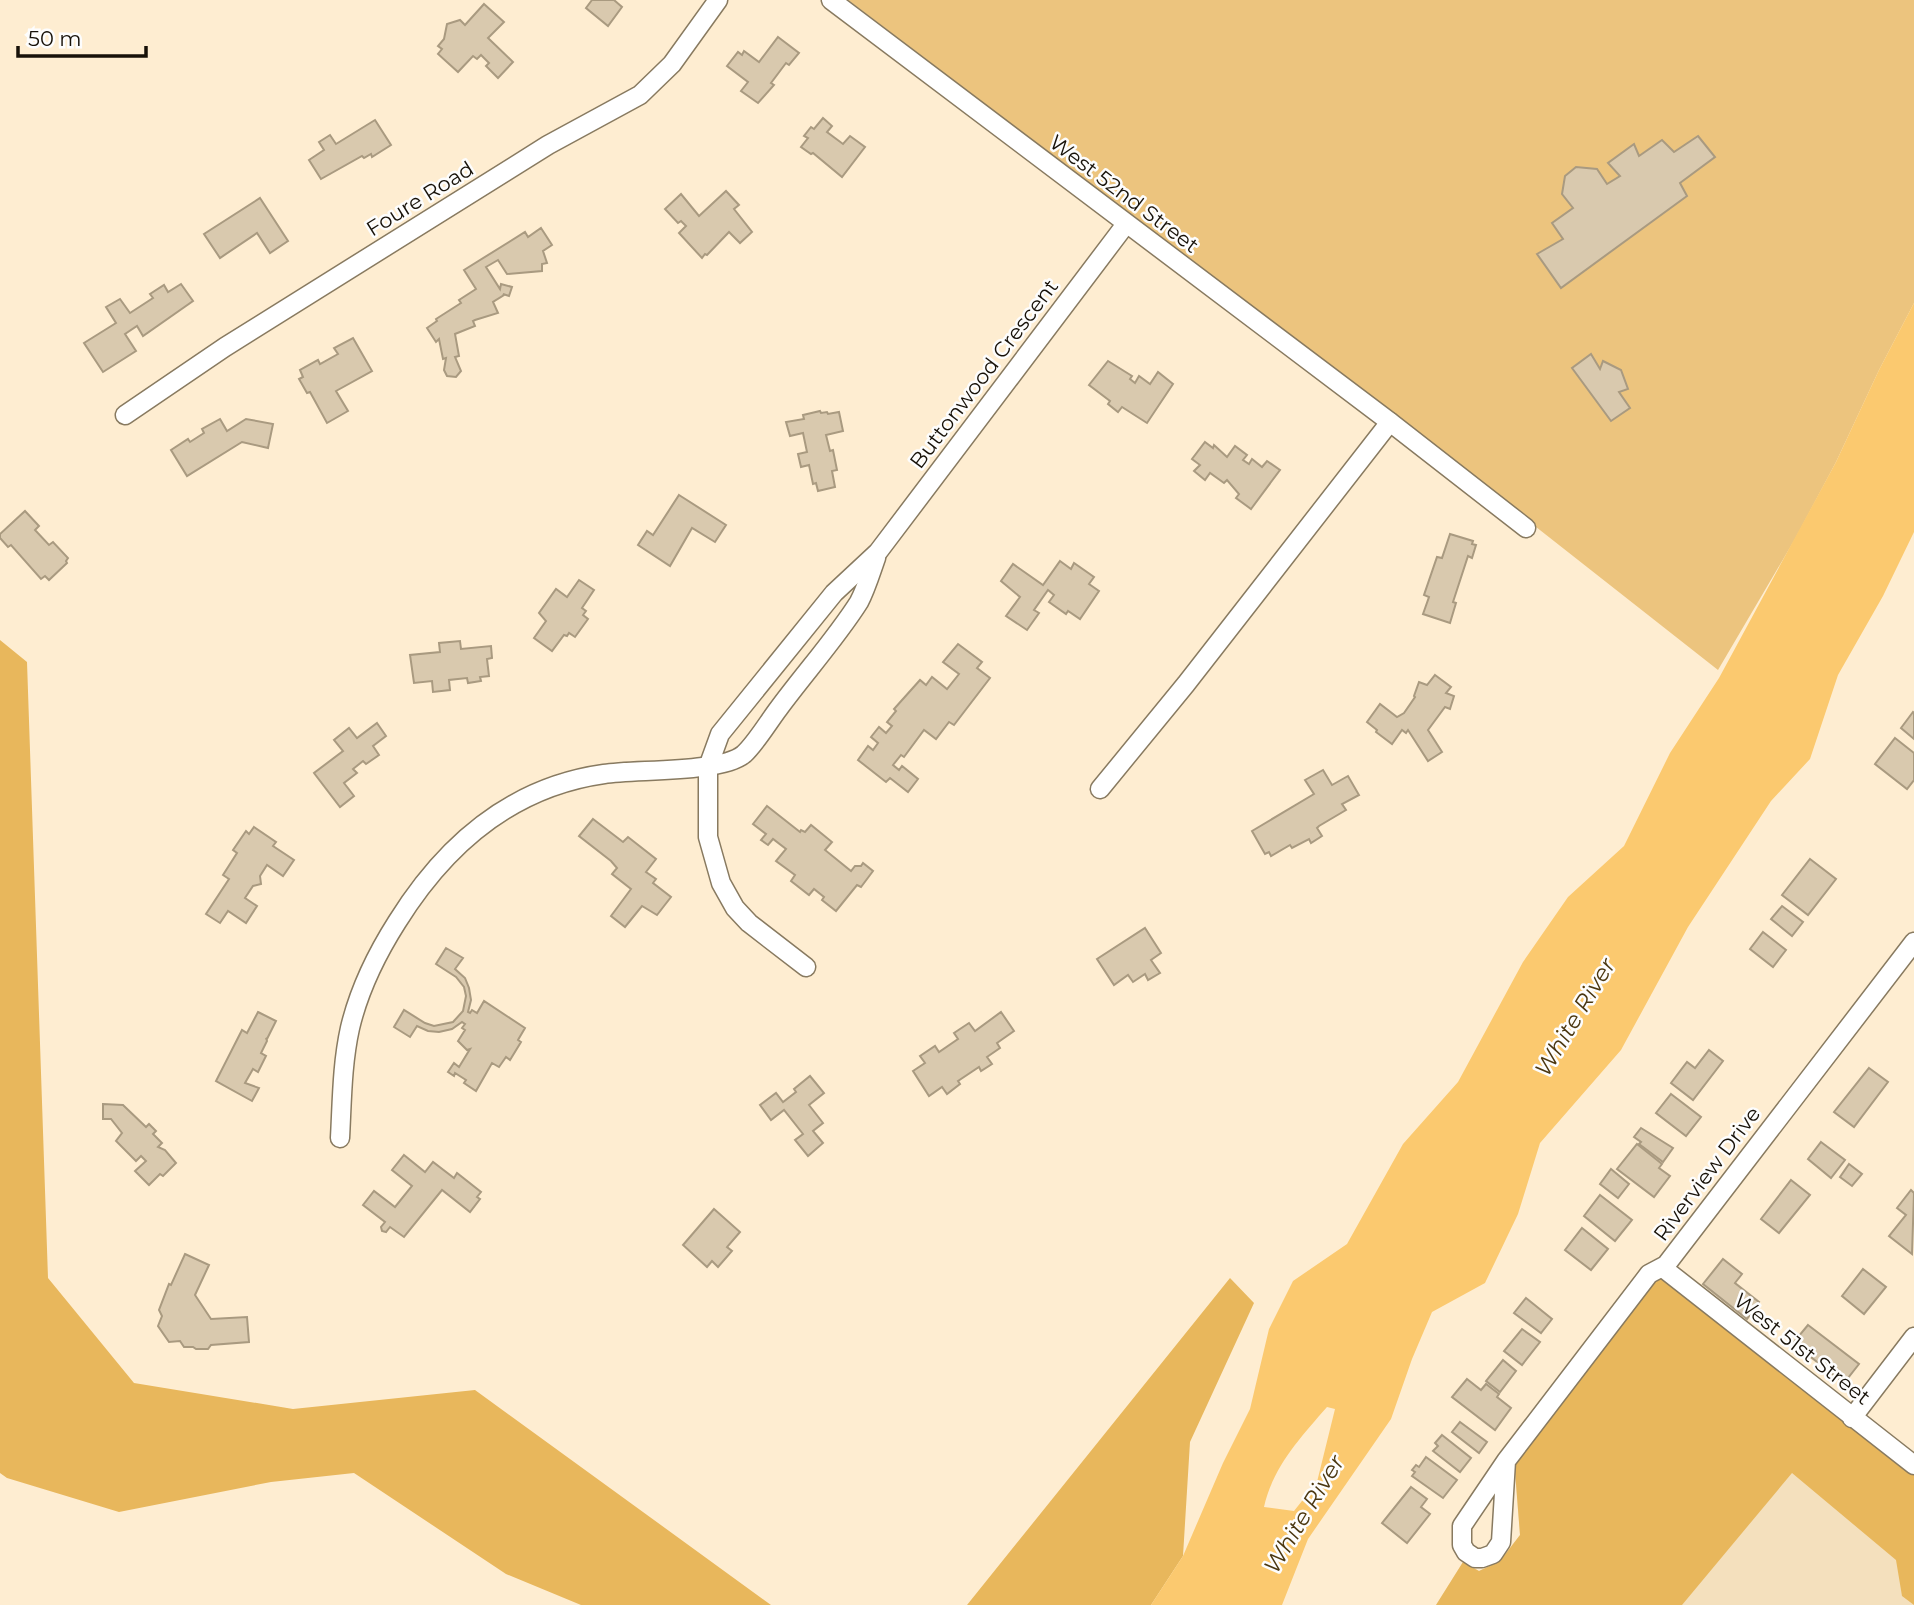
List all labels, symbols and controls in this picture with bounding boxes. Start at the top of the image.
scale bar [18,14,145,58]
text: 50 m [28,26,82,51]
street label: West 52nd Street [1045,129,1204,258]
street label: Foure Road [362,156,478,241]
street label: Buttonwood Crescent [904,274,1063,473]
water label: White River [1529,952,1622,1081]
street label: Riverview Drive [1648,1102,1765,1246]
street label: West 51st Street [1729,1288,1876,1410]
water label: White River [1258,1449,1351,1578]

